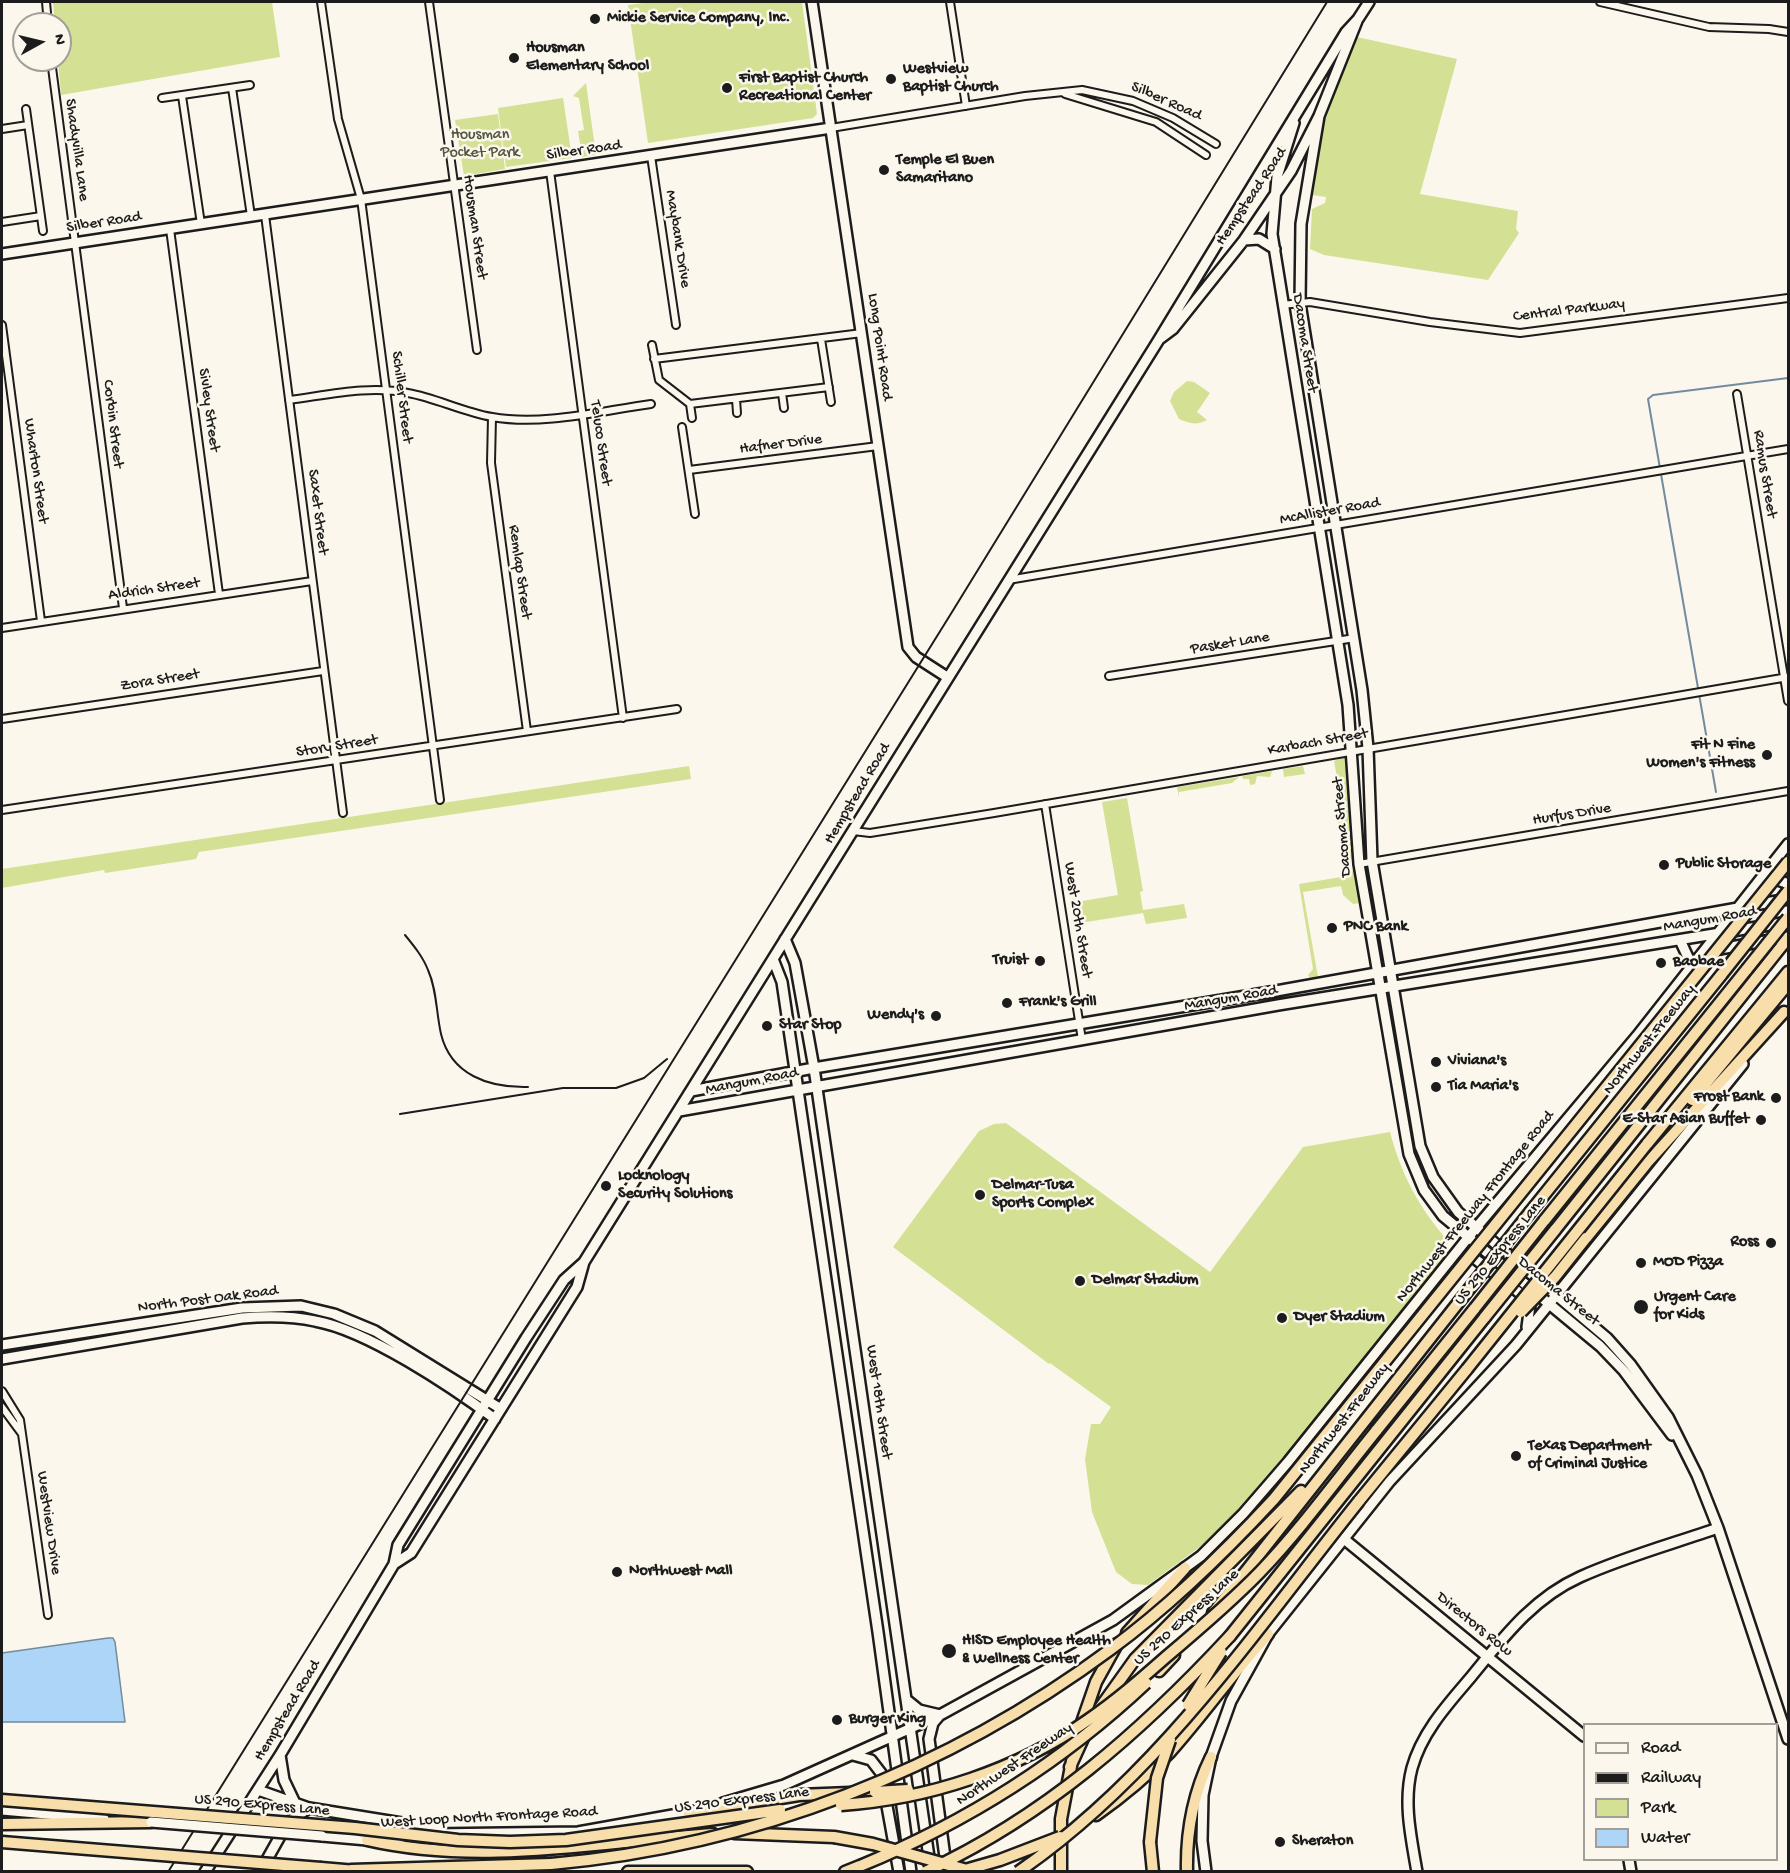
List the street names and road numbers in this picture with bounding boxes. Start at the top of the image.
street label: Silber Road [1128,78,1204,126]
street label: Shadyvilla Lane [59,98,93,202]
street label: Silber Road [545,136,623,166]
street label: Hempstead Road [1212,144,1292,250]
street label: Housman Street [457,174,491,280]
street label: Maybank Drive [660,189,694,289]
street label: Silber Road [65,208,143,238]
street label: Long Point Road [862,292,896,402]
street label: Dacoma Street [1287,292,1321,394]
street label: Central Parkway [1512,295,1626,327]
street label: Schiller Street [386,350,416,444]
street label: Sivley Street [193,367,223,453]
street label: Corbin Street [97,379,127,469]
street label: Teluco Street [585,399,615,487]
street label: Wharton Street [18,417,52,525]
street label: Ramus Street [1748,429,1780,519]
street label: Hafner Drive [739,430,823,460]
street label: Saxet Street [302,468,332,556]
street label: McAllister Road [1278,494,1382,530]
street label: Remlap Street [503,524,535,620]
street label: Aldrich Street [107,574,201,606]
street label: Pasket Lane [1189,628,1271,660]
street label: Zora Street [119,665,201,697]
street label: Karbach Street [1267,725,1369,761]
street label: Story Street [295,731,379,763]
street label: Hempstead Road [820,740,896,848]
street label: Dacoma Street [1329,776,1357,878]
street label: Hurfus Drive [1531,799,1613,831]
street label: West 20th Street [1058,861,1096,979]
street label: Mangum Road [1662,902,1758,938]
street label: Mangum Road [1183,981,1279,1017]
street label: Northwest Freeway [1600,981,1700,1099]
street label: Mangum Road [704,1064,800,1100]
street label: Northwest Freeway Frontage Road [1393,1107,1559,1307]
street label: US 290 Express Lane [1451,1192,1551,1310]
street label: Dacoma Street [1513,1253,1603,1331]
street label: North Post Oak Road [137,1282,279,1318]
street label: West 18th Street [860,1344,896,1460]
street label: Northwest Freeway [1296,1360,1394,1478]
street label: Westview Drive [31,1470,65,1576]
street label: US 290 Express Lane [1130,1566,1244,1670]
street label: Directors Row [1432,1588,1516,1662]
street label: Hempstead Road [250,1657,326,1765]
street label: Northwest Freeway [953,1719,1077,1811]
street label: US 290 Express Lane [674,1783,810,1819]
street label: US 290 Express Lane [194,1791,330,1821]
street label: West Loop North Frontage Road [380,1803,598,1833]

